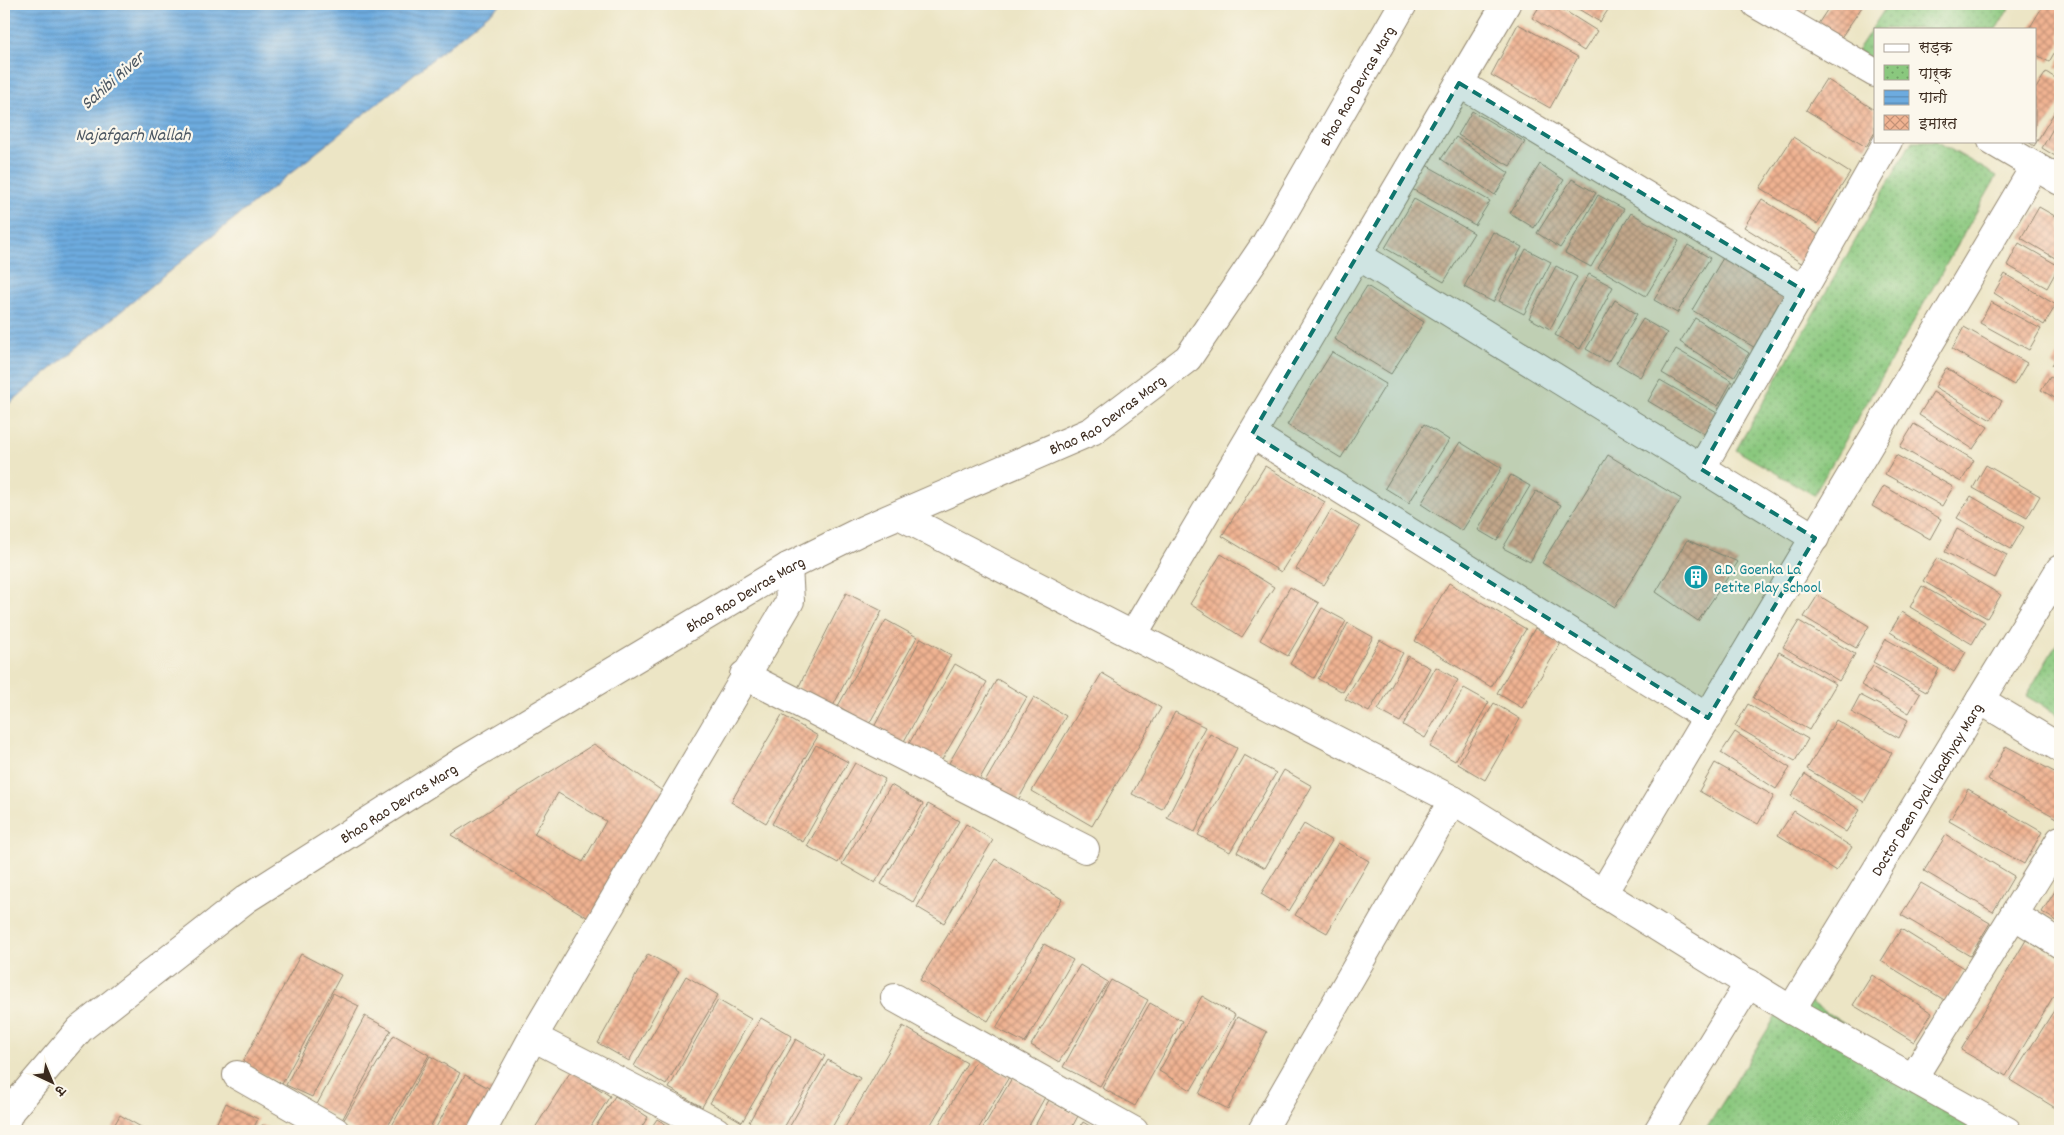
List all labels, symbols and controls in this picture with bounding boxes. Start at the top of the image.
street label: Bhao Rao Devras Marg [1315,22,1402,151]
legend [1874,28,2036,142]
text: सड़क [1918,38,1953,60]
water label: Sahibi River [76,46,153,117]
text: पार्क [1918,64,1952,86]
text: पानी [1918,88,1948,110]
text: इमारत [1918,114,1958,136]
water label: Najafgarh Nallah [76,124,191,149]
street label: Bhao Rao Devras Marg [1046,370,1171,462]
street label: Bhao Rao Devras Marg [682,551,809,640]
place label: G.D. Goenka La Petite Play School [1714,559,1822,600]
building icon: G.D. Goenka La Petite Play School [1683,564,1709,590]
street label: Doctor Deen Dyal Upadhyay Marg [1866,699,1990,881]
street label: Bhao Rao Devras Marg [336,759,462,850]
north arrow [28,1058,78,1108]
text: उ [49,1079,70,1101]

